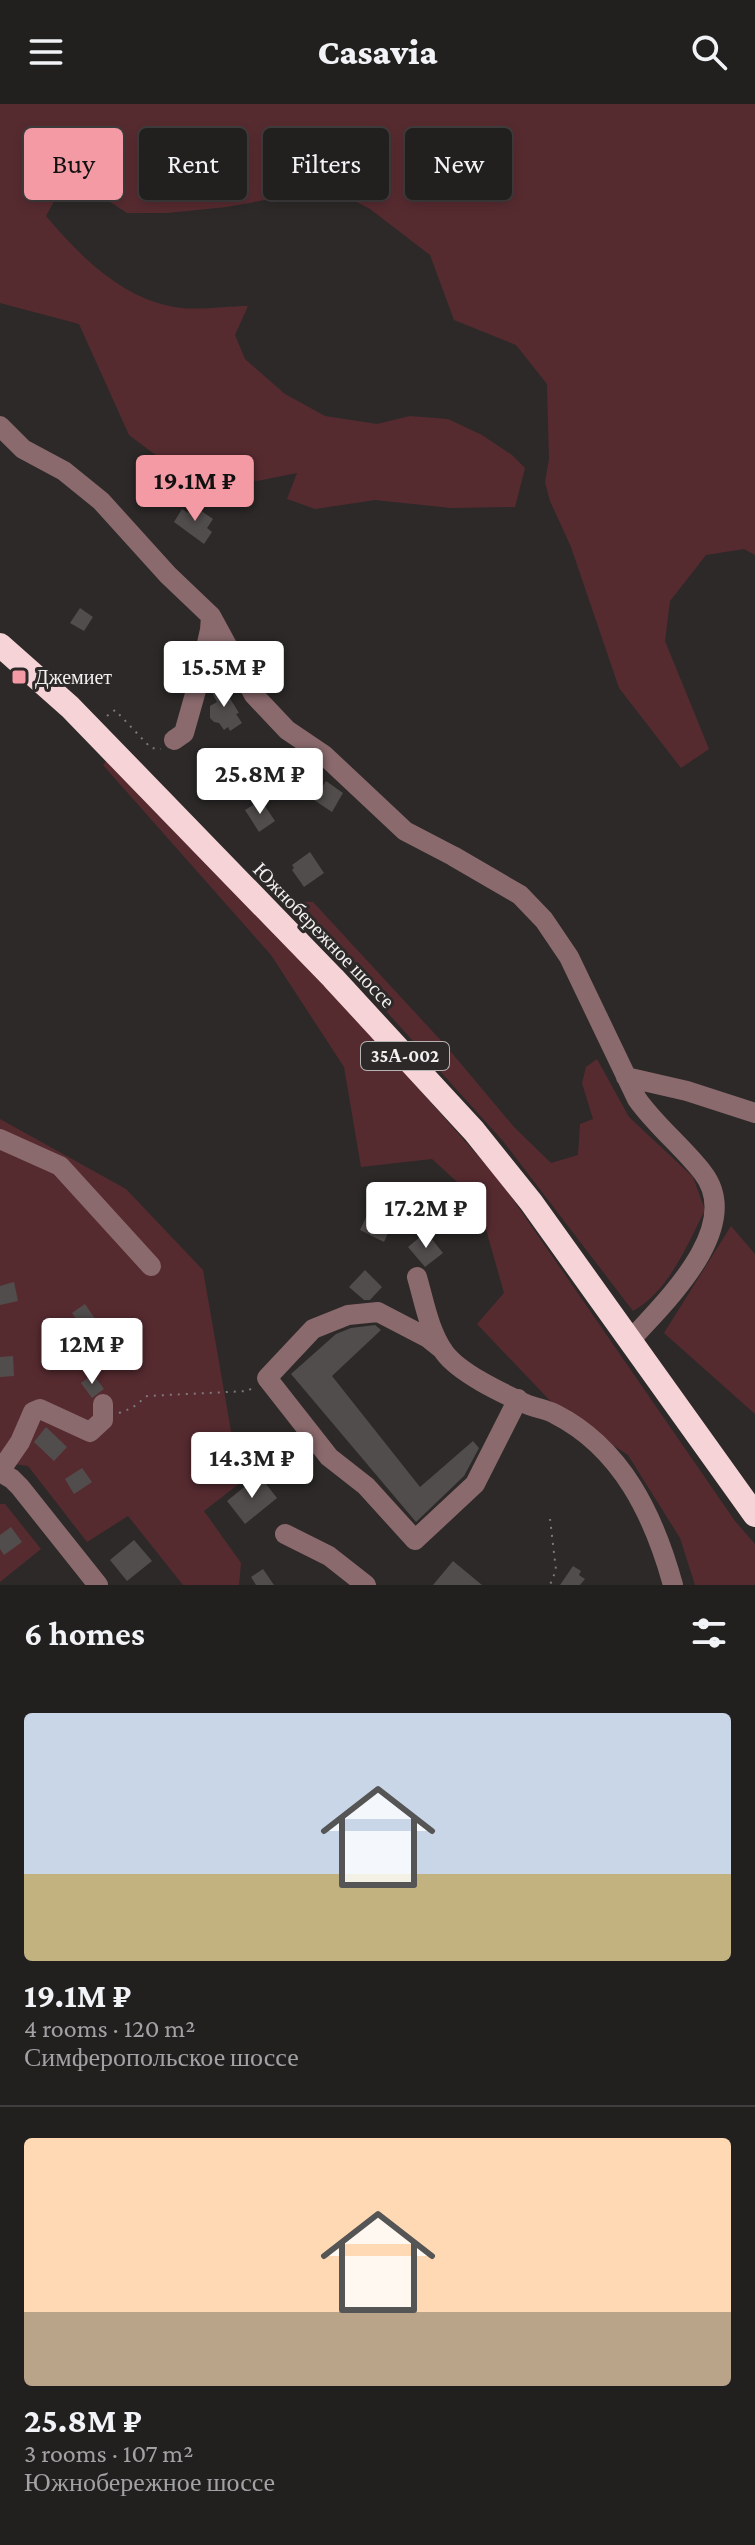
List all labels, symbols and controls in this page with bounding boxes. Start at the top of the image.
icon: menu [24,30,68,74]
icon: search [687,30,731,74]
text: Casavia [318,32,437,72]
chip: Buy [24,128,123,200]
chip: Rent [139,128,247,200]
chip: Filters [263,128,389,200]
chip: New [405,128,512,200]
pin: 19.1M ₽ [121,455,269,523]
text: 19.1M ₽ [154,466,236,495]
pin: 15.5M ₽ [150,641,298,709]
text: 15.5M ₽ [182,652,266,681]
place label: Джемиет [35,666,112,689]
marker: Джемиет [10,668,28,686]
pin: 25.8M ₽ [186,748,334,816]
text: 25.8M ₽ [215,759,305,788]
street label: Южнобережное шоссе [248,858,399,1013]
road number: 35А-002 [361,1042,449,1070]
pin: 17.2M ₽ [352,1182,500,1250]
text: 17.2M ₽ [384,1193,468,1222]
pin: 12M ₽ [36,1318,148,1386]
text: 12M ₽ [59,1329,125,1358]
pin: 14.3M ₽ [178,1432,326,1500]
text: 14.3M ₽ [209,1443,295,1472]
icon: filters [687,1611,731,1655]
text: 6 homes [24,1615,145,1652]
icon: home [306,1765,450,1909]
text: 19.1M ₽ [24,1977,132,2014]
text: 4 rooms · 120 m² [24,2014,195,2043]
text: Симферопольское шоссе [24,2043,299,2072]
icon: home [306,2190,450,2334]
text: 25.8M ₽ [24,2402,142,2439]
text: 3 rooms · 107 m² [24,2439,193,2468]
text: Южнобережное шоссе [24,2468,275,2497]

